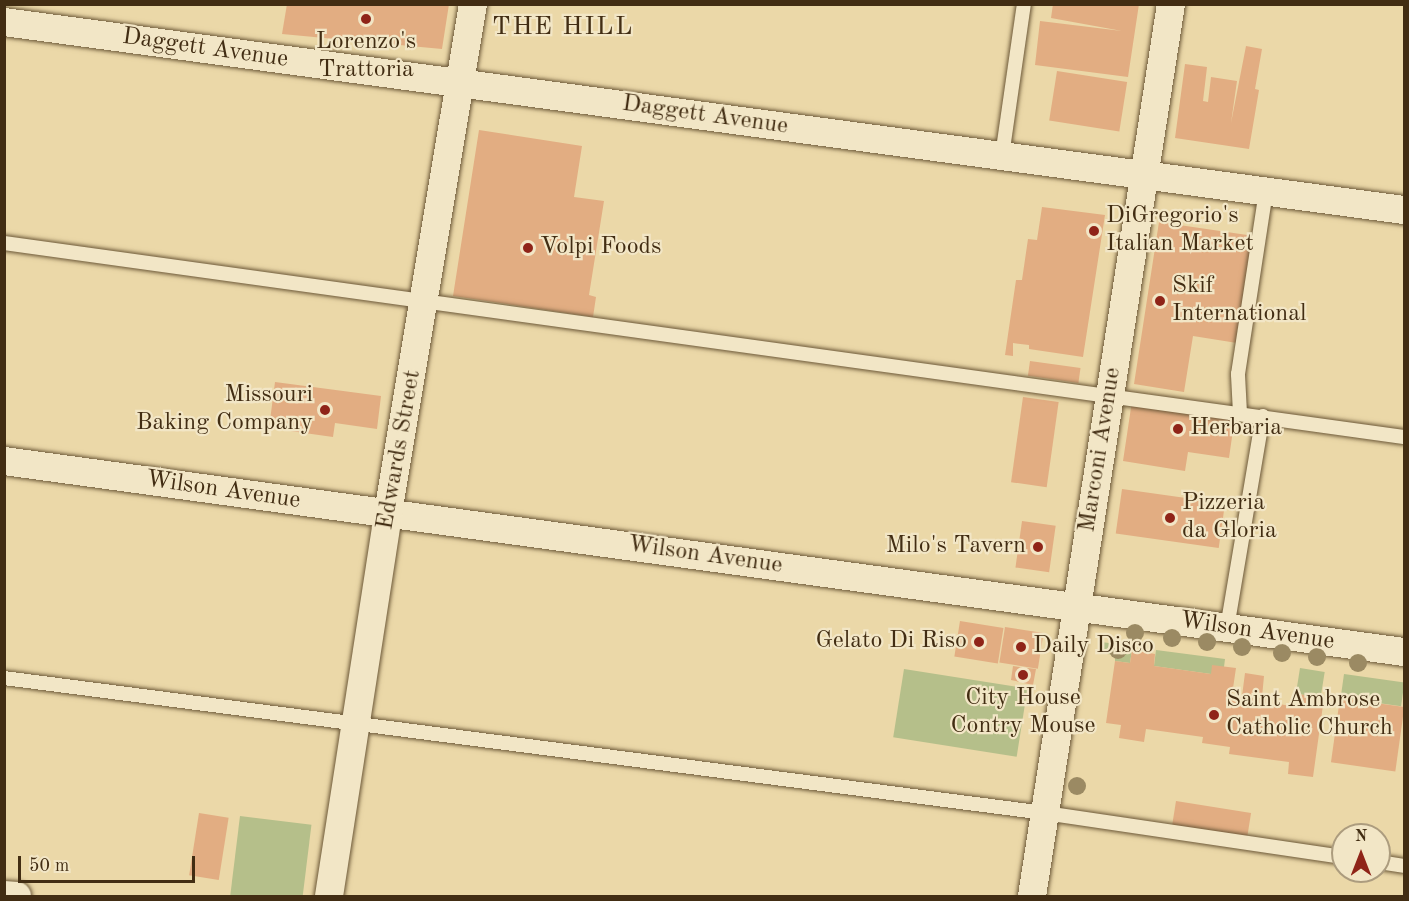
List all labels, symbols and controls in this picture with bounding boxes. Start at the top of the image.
marker: Lorenzo's Trattoria [359,12,373,26]
district label: THE HILL [492,12,634,44]
street label: Daggett Avenue [120,23,290,75]
place label: Lorenzo's Trattoria [316,29,416,85]
street label: Daggett Avenue [620,90,790,142]
place label: DiGregorio's Italian Market [1106,203,1254,259]
marker: DiGregorio's Italian Market [1087,224,1101,238]
place label: Volpi Foods [540,234,661,262]
marker: Volpi Foods [521,241,535,255]
place label: Skif International [1172,273,1307,329]
marker: Skif International [1153,294,1167,308]
street label: Marconi Avenue [1074,365,1128,535]
street label: Edwards Street [372,368,428,532]
place label: Missouri Baking Company [136,382,313,438]
marker: Missouri Baking Company [318,403,332,417]
place label: Herbaria [1190,415,1282,443]
marker: Herbaria [1171,422,1185,436]
street label: Wilson Avenue [144,466,302,516]
place label: Pizzeria da Gloria [1182,490,1277,546]
marker: Pizzeria da Gloria [1163,511,1177,525]
street label: Wilson Avenue [626,531,784,581]
place label: Milo's Tavern [886,533,1026,561]
marker: Milo's Tavern [1031,540,1045,554]
street label: Wilson Avenue [1178,607,1336,657]
place label: Gelato Di Riso [815,628,967,656]
place label: Daily Disco [1033,633,1154,661]
marker: Gelato Di Riso [972,635,986,649]
marker: Daily Disco [1014,640,1028,654]
marker: City House Contry Mouse [1016,668,1030,682]
place label: City House Contry Mouse [951,685,1095,741]
place label: Saint Ambrose Catholic Church [1226,687,1393,743]
marker: Saint Ambrose Catholic Church [1207,708,1221,722]
north arrow [1331,823,1391,883]
text: N [1355,829,1367,845]
scale bar [21,844,198,882]
text: 50 m [29,857,69,875]

